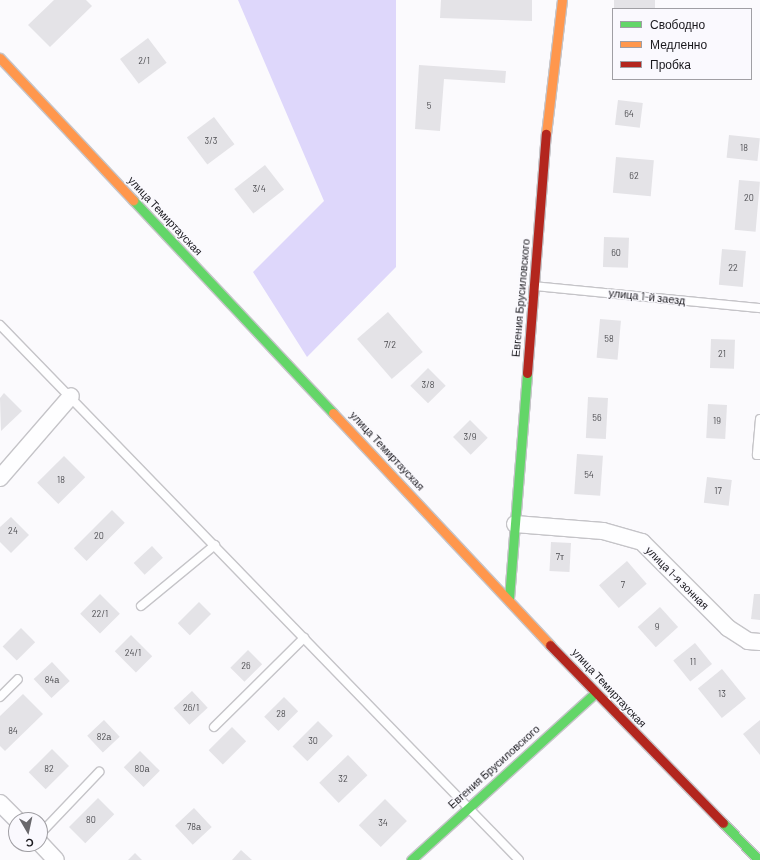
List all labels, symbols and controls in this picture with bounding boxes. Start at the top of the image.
legend [612,8,752,80]
text: Свободно [650,17,705,31]
text: Медленно [650,37,707,51]
house number: 2/1 [138,56,150,66]
text: Пробка [650,57,691,71]
house number: 5 [427,101,431,111]
house number: 64 [624,109,634,119]
house number: 3/3 [205,136,217,146]
house number: 18 [740,143,748,153]
house number: 62 [629,171,639,181]
street label: улица Темиртауская [125,174,205,258]
house number: 3/4 [252,184,266,194]
house number: 20 [744,193,754,203]
street label: Евгения Брусиловского [509,238,533,358]
house number: 60 [611,248,621,258]
house number: 22 [728,263,738,273]
street label: улица 1-й заезд [608,286,686,308]
house number: 58 [604,334,614,344]
house number: 7/2 [384,340,396,350]
house number: 21 [718,349,726,359]
house number: 3/8 [422,380,434,390]
street label: улица Темиртауская [347,409,427,493]
house number: 56 [592,413,602,423]
house number: 19 [713,416,721,426]
house number: 3/9 [464,432,476,442]
house number: 54 [584,470,594,480]
house number: 18 [57,475,65,485]
house number: 17 [714,486,722,496]
house number: 24 [8,526,18,536]
house number: 20 [94,531,104,541]
street label: улица 1-я зонная [643,544,711,612]
house number: 7т [556,552,564,562]
house number: 7 [621,580,625,590]
house number: 22/1 [92,609,108,619]
house number: 9 [655,622,659,632]
street label: улица Темиртауская [569,646,649,730]
house number: 24/1 [125,648,141,658]
house number: 11 [690,657,696,667]
house number: 26 [241,661,251,671]
house number: 84а [45,675,59,685]
house number: 13 [718,689,726,699]
house number: 26/1 [183,703,199,713]
house number: 28 [276,709,286,719]
street label: Евгения Брусиловского [446,722,542,812]
house number: 84 [8,726,18,736]
house number: 82а [97,732,111,742]
house number: 30 [308,736,318,746]
house number: 82 [44,764,54,774]
house number: 80а [135,764,149,774]
house number: 32 [338,774,348,784]
north arrow [8,812,48,852]
house number: 80 [86,815,96,825]
house number: 34 [378,818,388,828]
house number: 78а [187,822,201,832]
text: С [25,836,35,850]

